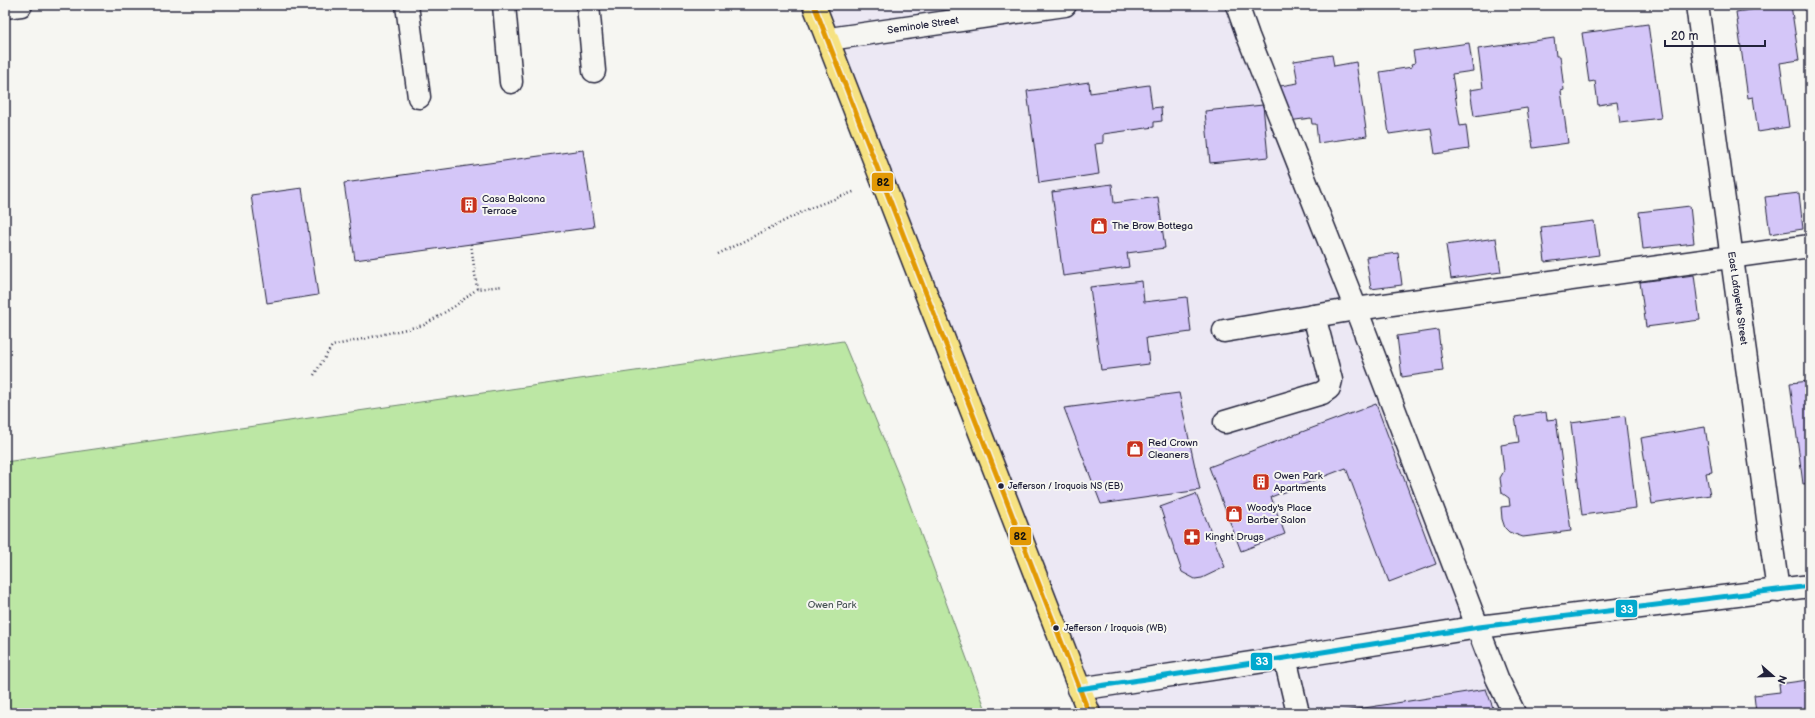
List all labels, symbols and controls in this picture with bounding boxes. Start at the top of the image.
street label: Seminole Street [887,14,960,37]
scale bar [1665,22,1765,48]
text: 20 m [1671,29,1698,44]
line badge: 82 [871,172,894,192]
text: 82 [876,176,890,189]
place label: Casa Balcona Terrace [482,193,545,217]
building icon: Casa Balcona Terrace [459,195,479,215]
shop icon: The Brow Bottega [1089,216,1109,236]
place label: The Brow Bottega [1112,220,1193,232]
street label: East Lafayette Street [1725,251,1750,346]
place label: Red Crown Cleaners [1148,437,1198,461]
shop icon: Red Crown Cleaners [1125,439,1145,459]
place label: Owen Park Apartments [1274,470,1326,494]
building icon: Owen Park Apartments [1251,472,1271,492]
marker: Jefferson / Iroquois NS (EB) [996,481,1006,491]
place label: Jefferson / Iroquois NS (EB) [1008,481,1123,492]
place label: Woody's Place Barber Salon [1247,502,1312,526]
shop icon: Woody's Place Barber Salon [1224,504,1244,524]
line badge: 82 [1009,526,1032,546]
pharmacy icon: Kinght Drugs [1182,527,1202,547]
text: 82 [1013,530,1027,543]
place label: Kinght Drugs [1205,531,1264,543]
park label: Owen Park [808,599,856,611]
line badge: 33 [1615,599,1638,618]
text: 33 [1621,603,1634,616]
marker: Jefferson / Iroquois (WB) [1051,623,1061,633]
place label: Jefferson / Iroquois (WB) [1064,623,1167,634]
line badge: 33 [1250,652,1273,671]
text: 33 [1256,655,1269,668]
north arrow [1753,656,1793,696]
text: N [1774,673,1789,685]

